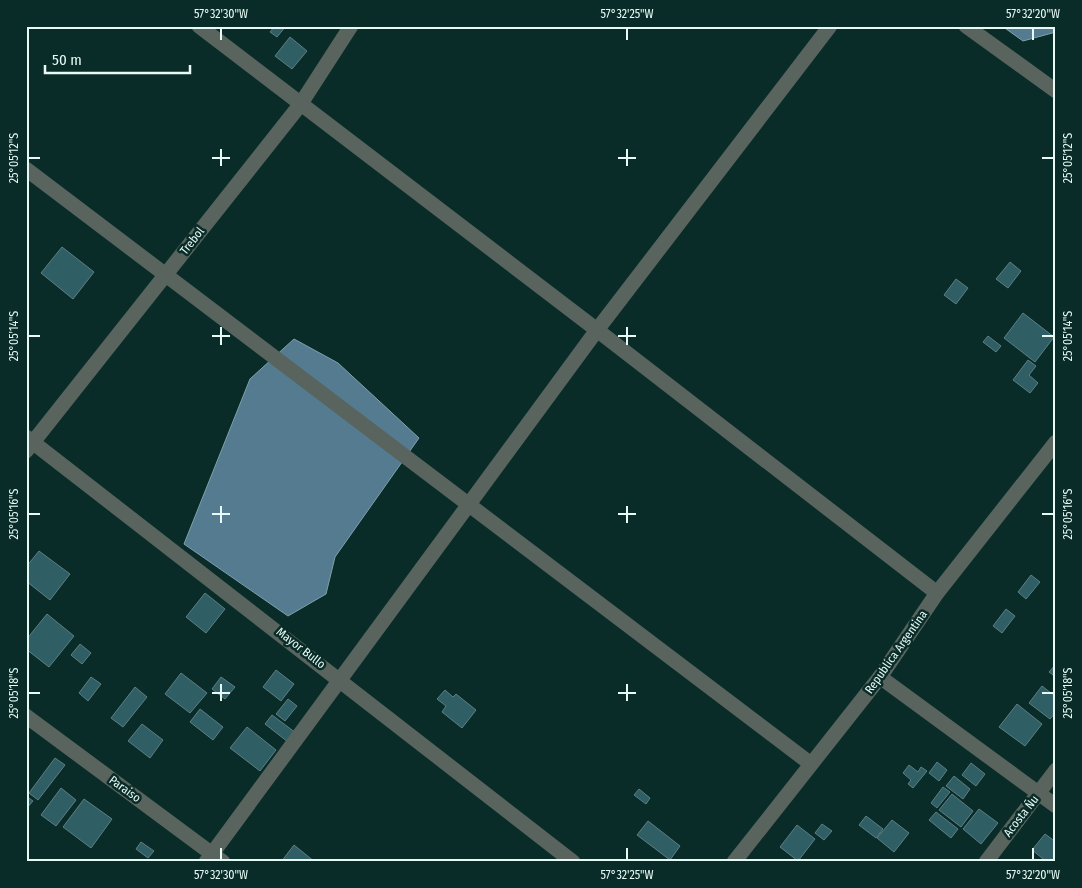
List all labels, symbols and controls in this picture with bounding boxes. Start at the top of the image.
text: 57°32'30"W [194,7,248,21]
text: 57°32'25"W [601,7,653,21]
text: 57°32'20"W [1006,7,1060,21]
scale bar [45,42,190,74]
text: 50 m [52,51,82,69]
text: 25°05'12"S [7,133,21,183]
text: 25°05'12"S [1061,133,1075,183]
street label: Trebol [177,225,207,257]
text: 25°05'14"S [7,311,21,361]
text: 25°05'14"S [1061,311,1075,361]
text: 25°05'16"S [7,488,21,540]
text: 25°05'16"S [1061,488,1075,540]
street label: Republica Argentina [862,608,930,696]
street label: Mayor Bullo [274,625,328,671]
text: 25°05'18"S [7,667,21,719]
text: 25°05'18"S [1061,667,1075,719]
street label: Paraiso [106,773,144,805]
street label: Acosta Ñu [1000,792,1042,840]
text: 57°32'30"W [194,868,248,882]
text: 57°32'25"W [601,868,653,882]
text: 57°32'20"W [1006,868,1060,882]

